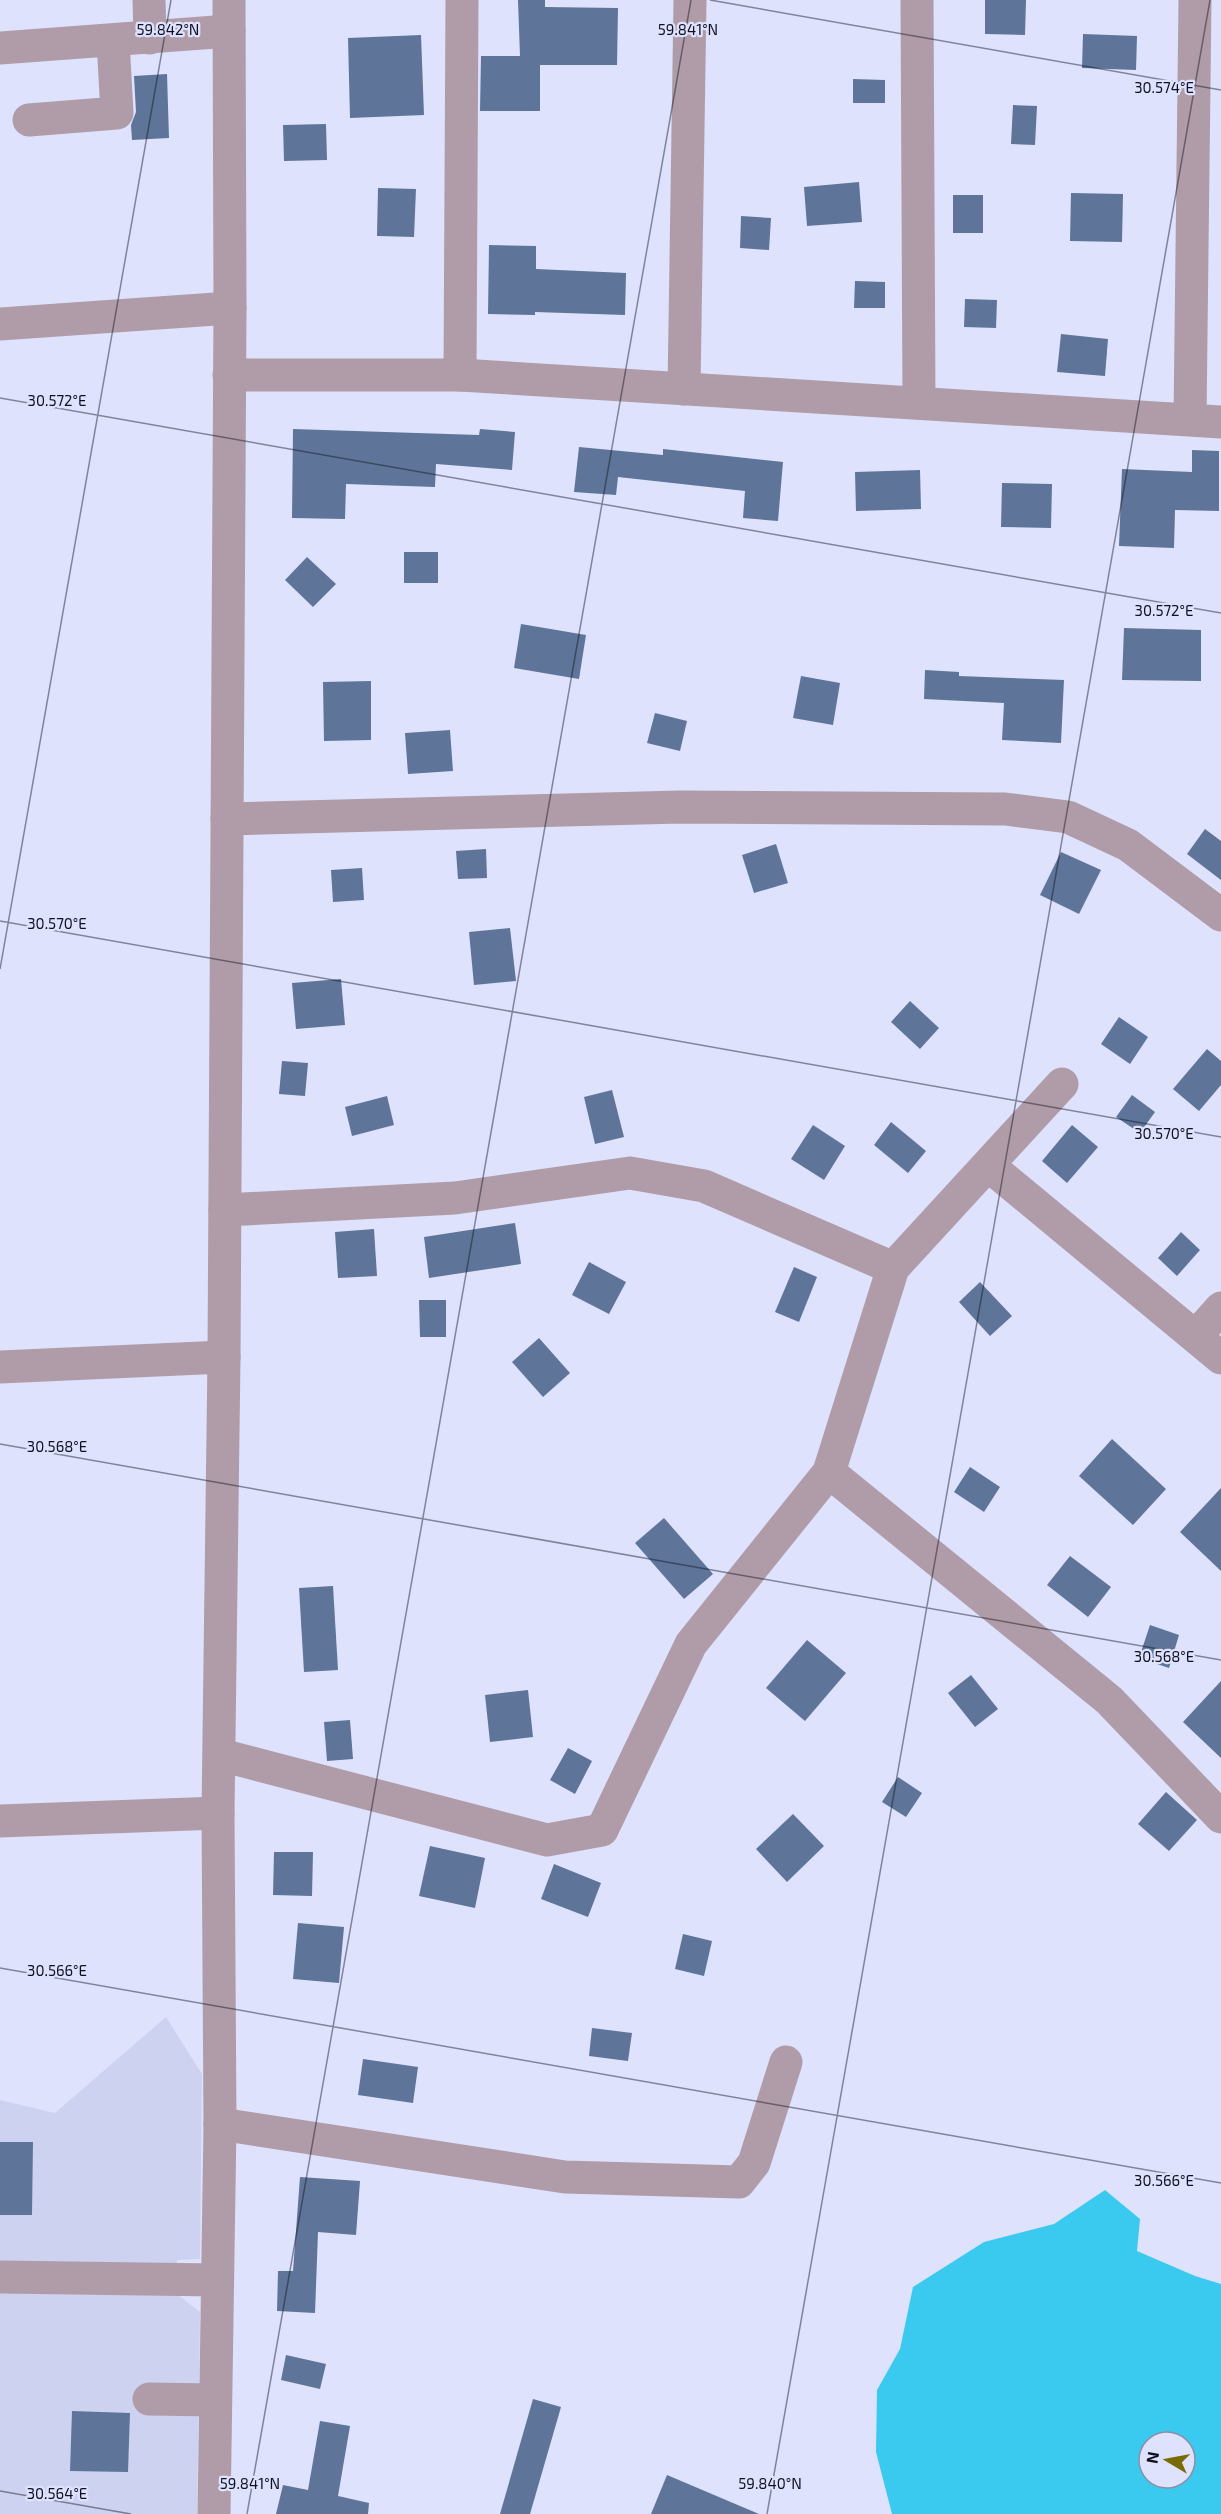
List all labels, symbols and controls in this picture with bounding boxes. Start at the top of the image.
text: 59.842°N [137,20,199,38]
text: 59.841°N [658,20,718,38]
text: 30.574°E [1134,78,1194,96]
text: 30.572°E [28,391,86,409]
text: 30.572°E [1135,601,1193,619]
text: 30.570°E [27,914,87,932]
text: 30.570°E [1134,1124,1194,1142]
text: 30.568°E [27,1437,87,1455]
text: 30.568°E [1134,1647,1194,1665]
text: 30.566°E [27,1961,87,1979]
text: 30.566°E [1134,2171,1194,2189]
north arrow [1137,2430,1197,2490]
text: N [1141,2450,1162,2465]
text: 59.841°N [220,2474,280,2492]
text: 59.840°N [738,2474,802,2492]
text: 30.564°E [27,2484,87,2502]

